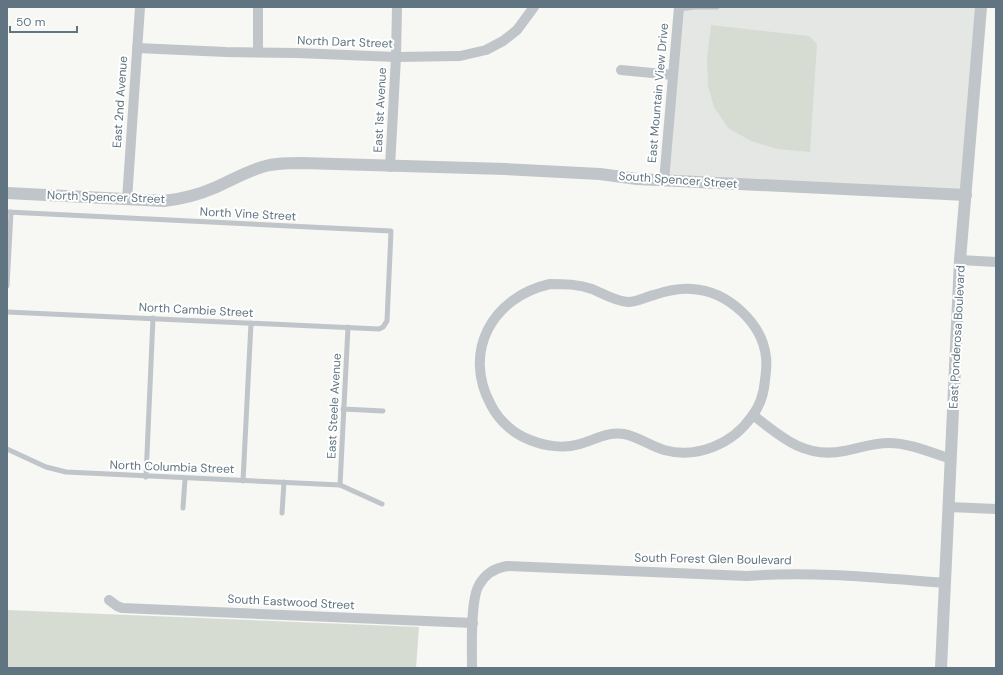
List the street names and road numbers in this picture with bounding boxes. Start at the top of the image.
street label: East Mountain View Drive [644,22,672,164]
street label: North Dart Street [297,32,393,52]
street label: East 2nd Avenue [109,55,131,149]
street label: East 1st Avenue [370,67,390,153]
street label: South Spencer Street [618,168,738,192]
street label: North Spencer Street [47,187,166,207]
street label: North Vine Street [199,203,297,225]
street label: East Ponderosa Boulevard [945,265,969,409]
street label: North Cambie Street [138,299,254,321]
street label: East Steele Avenue [323,353,345,459]
street label: North Columbia Street [109,457,235,477]
street label: South Forest Glen Boulevard [634,550,792,568]
street label: South Eastwood Street [227,591,355,613]

